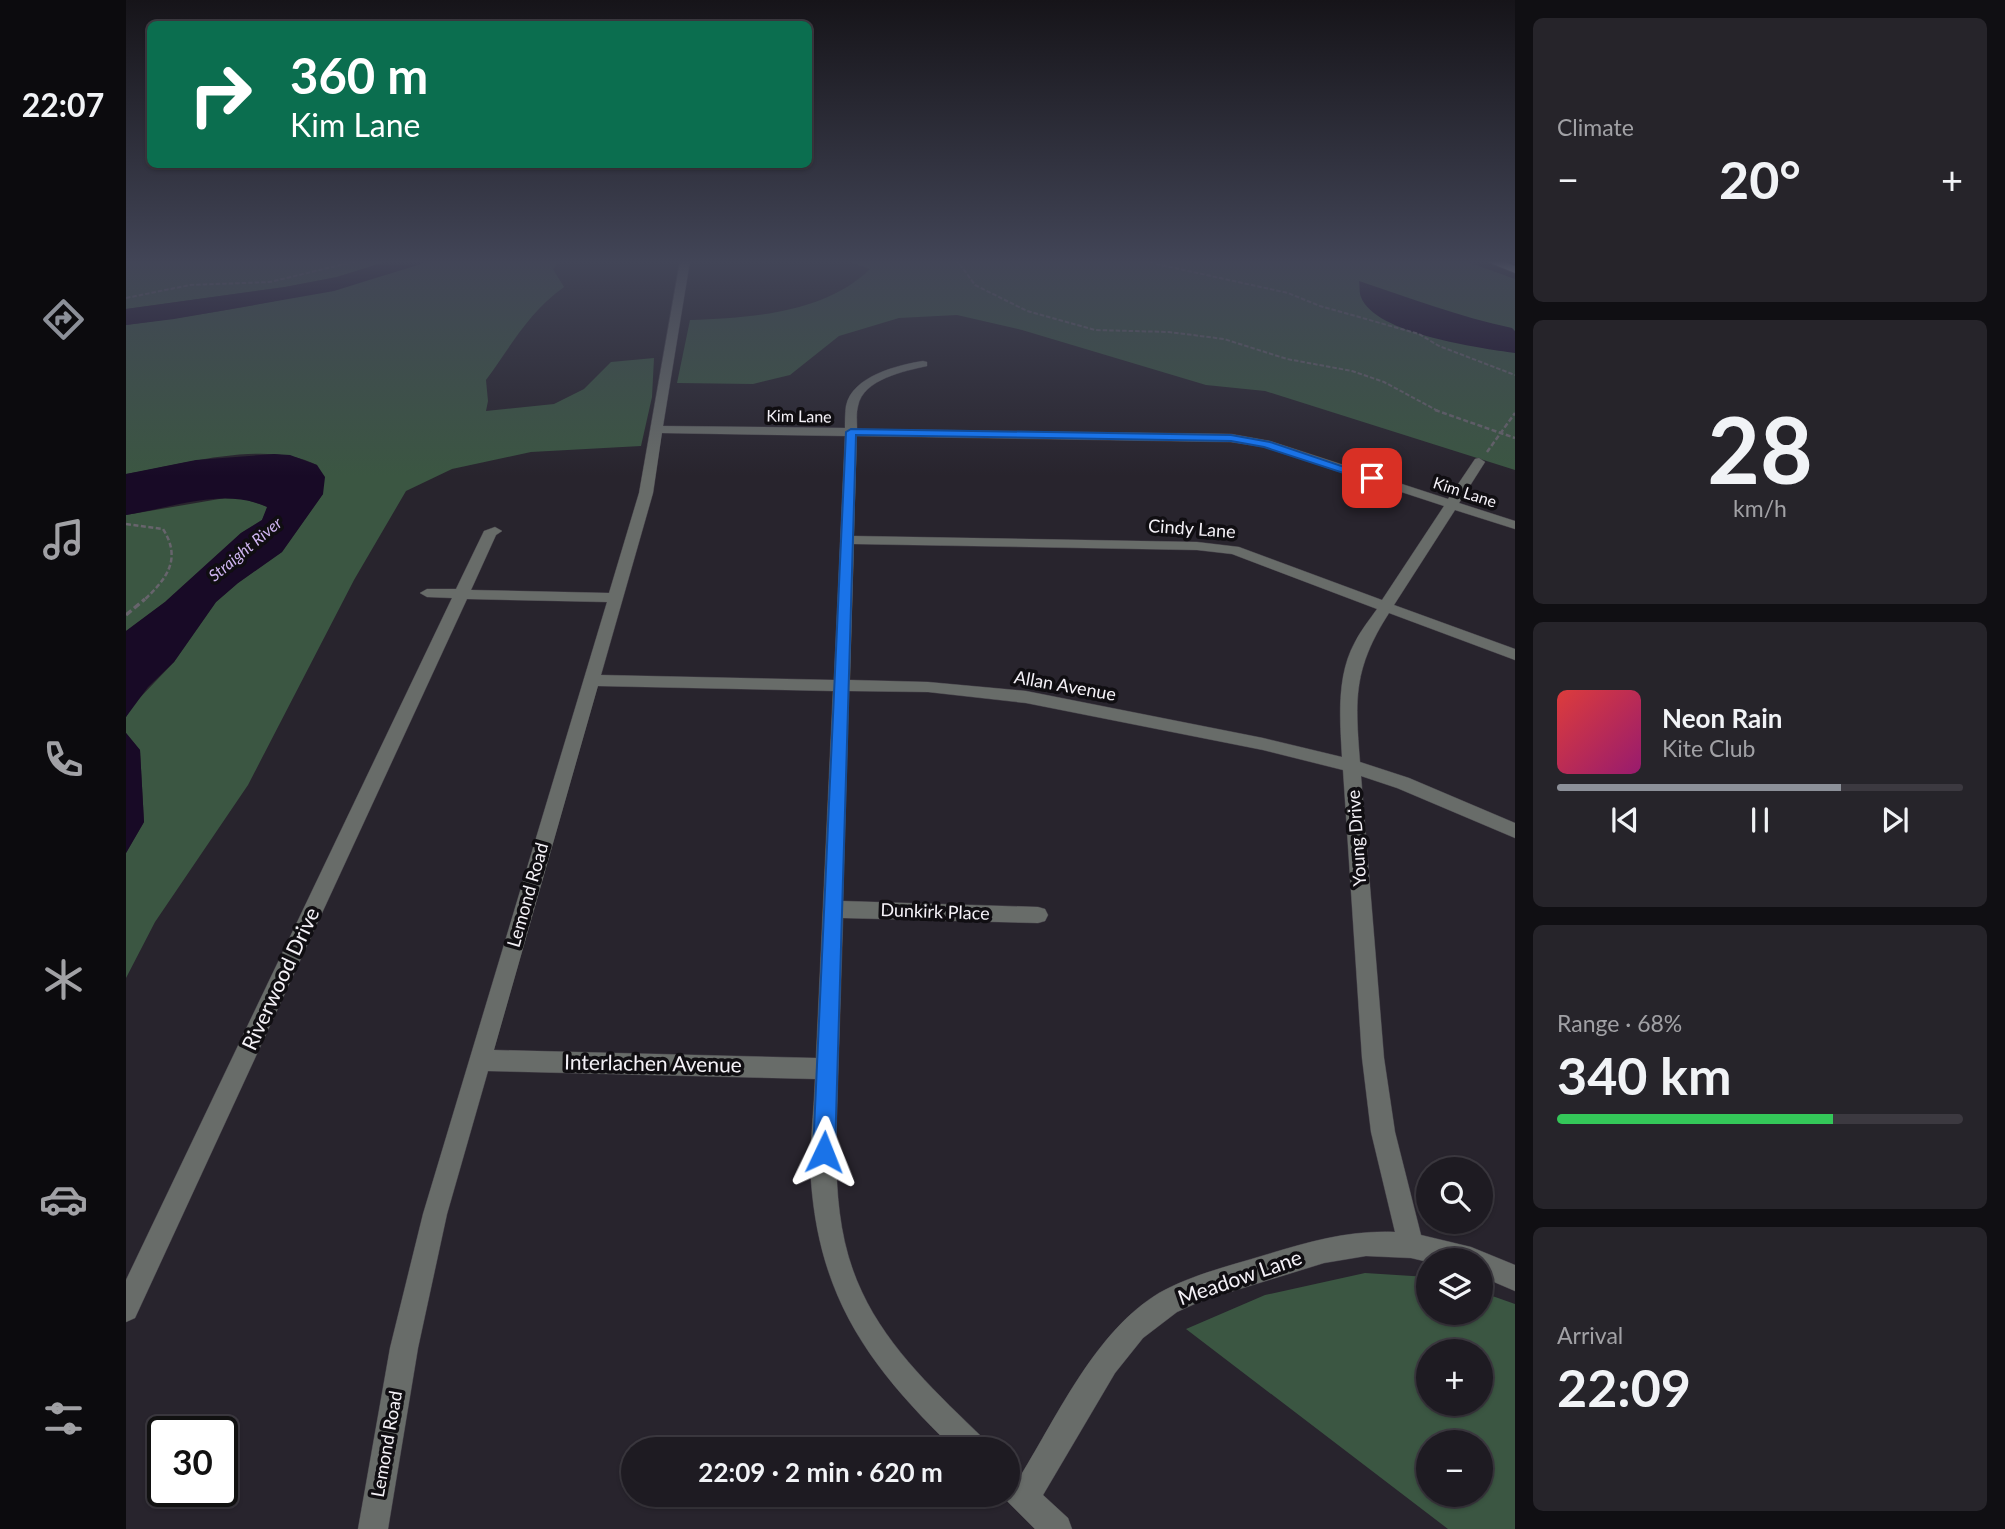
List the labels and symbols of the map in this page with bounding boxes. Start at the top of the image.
street label: Kim Lane [766,405,832,426]
pin [1342,448,1402,508]
street label: Kim Lane [1431,472,1499,511]
water label: Straight River [204,512,285,585]
street label: Cindy Lane [1148,514,1237,542]
street label: Allan Avenue [1012,665,1118,705]
street label: Young Drive [1342,789,1370,887]
street label: Lemond Road [502,840,552,950]
street label: Dunkirk Place [880,898,990,924]
street label: Riverwood Drive [236,903,324,1054]
street label: Interlachen Avenue [564,1048,742,1077]
position arrow [787,1115,861,1189]
street label: Meadow Lane [1174,1244,1305,1310]
street label: Lemond Road [366,1389,406,1499]
speed limit sign: 30 [147,1416,238,1507]

